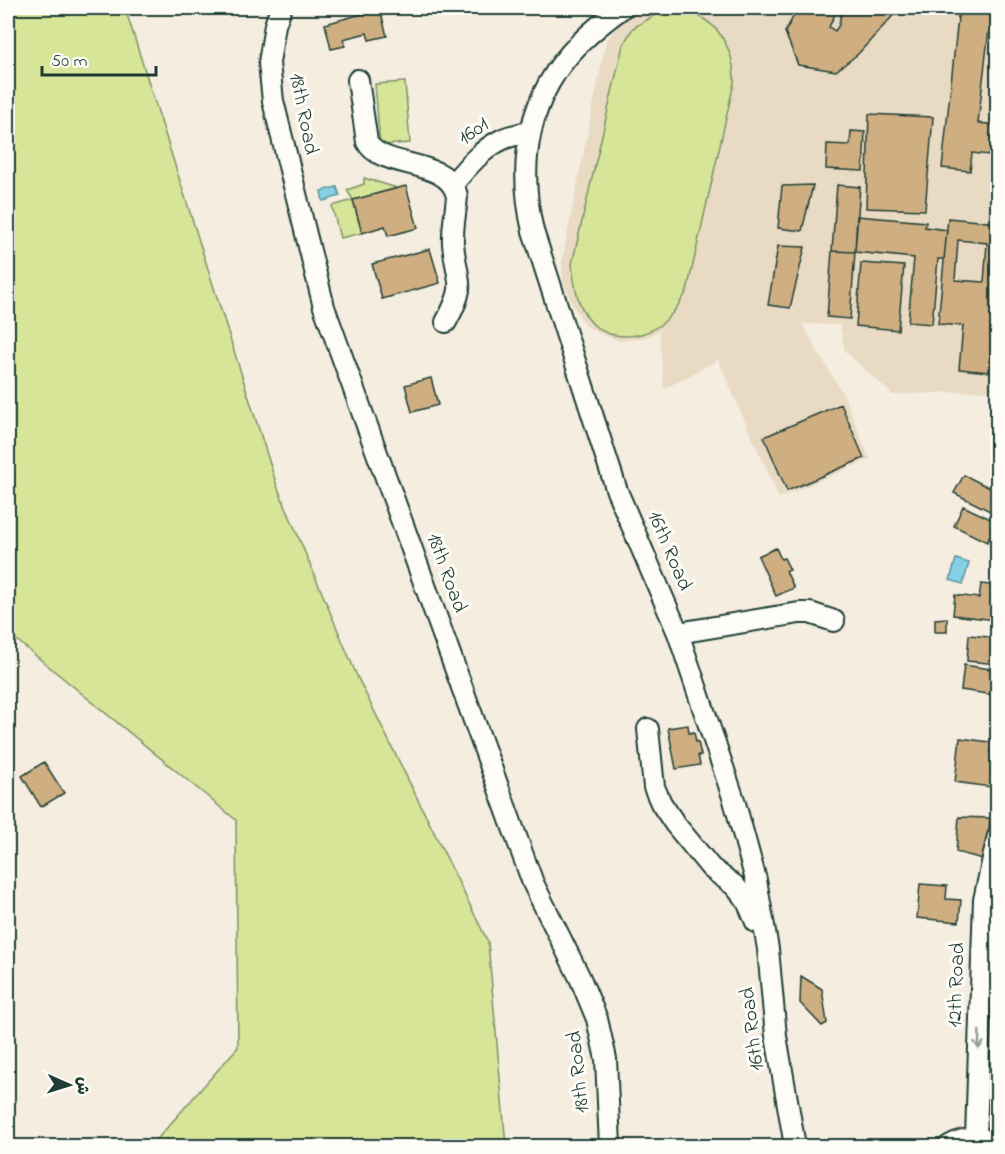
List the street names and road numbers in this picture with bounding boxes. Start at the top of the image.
street label: 18th Road [280,71,326,158]
street label: 1601 [452,110,496,153]
street label: 16th Road [639,507,699,596]
street label: 18th Road [418,529,474,617]
street label: 12th Road [941,942,973,1028]
street label: 16th Road [733,985,773,1072]
street label: 18th Road [560,1029,598,1115]

